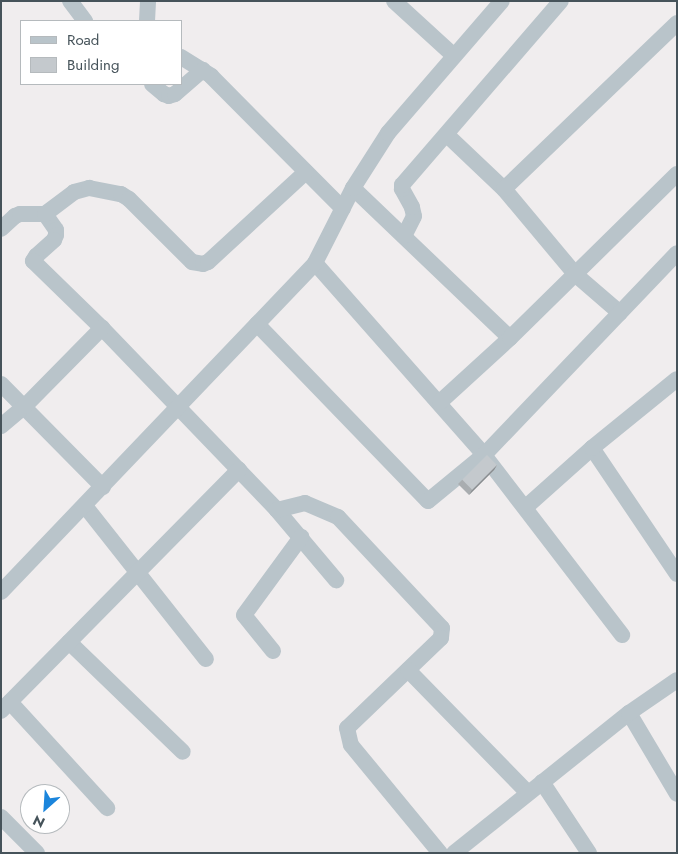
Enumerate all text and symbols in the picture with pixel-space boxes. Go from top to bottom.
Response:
legend [20,20,182,85]
text: Road [67,29,99,51]
text: Building [67,54,119,76]
north arrow [20,784,70,834]
text: N [29,810,48,833]

